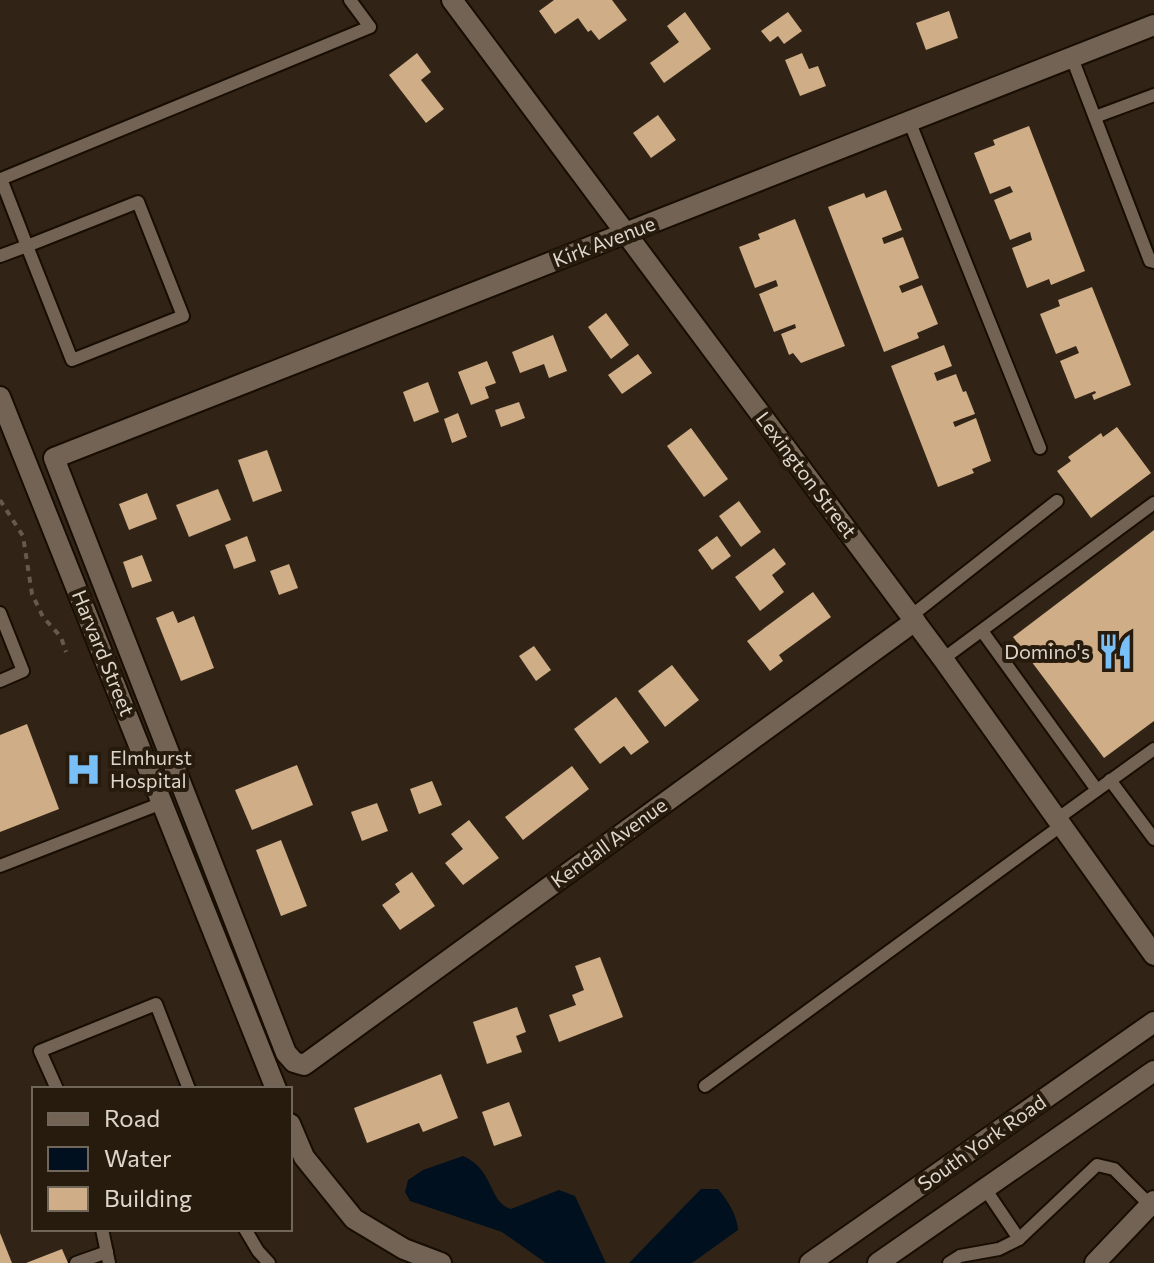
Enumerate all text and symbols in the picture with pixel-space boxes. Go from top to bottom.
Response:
street label: Kirk Avenue [549,211,658,272]
street label: Lexington Street [752,407,862,542]
street label: Harvard Street [68,586,140,719]
restaurant icon: Domino's [1097,633,1135,671]
place label: Domino's [1004,639,1090,663]
place label: Elmhurst Hospital [110,745,192,792]
hospital icon: Elmhurst Hospital [65,751,103,789]
street label: Kendall Avenue [546,792,671,892]
legend [32,1087,292,1231]
street label: South York Road [913,1089,1050,1195]
text: Road [104,1103,160,1132]
text: Water [104,1143,172,1172]
text: Building [104,1183,192,1212]

